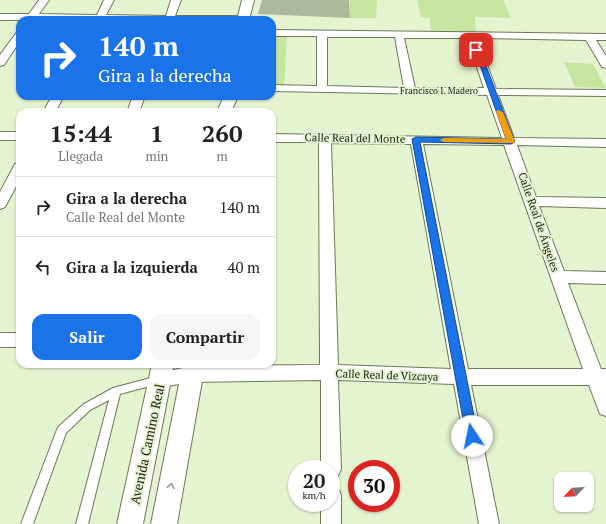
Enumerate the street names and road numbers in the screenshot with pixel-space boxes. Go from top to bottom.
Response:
street label: Francisco I. Madero [400,85,478,97]
street label: Calle Real del Monte [305,130,406,146]
street label: Calle Real de Ángeles [515,170,563,274]
street label: Calle Real de Vizcaya [335,366,439,384]
street label: Avenida Camino Real [125,382,169,506]

